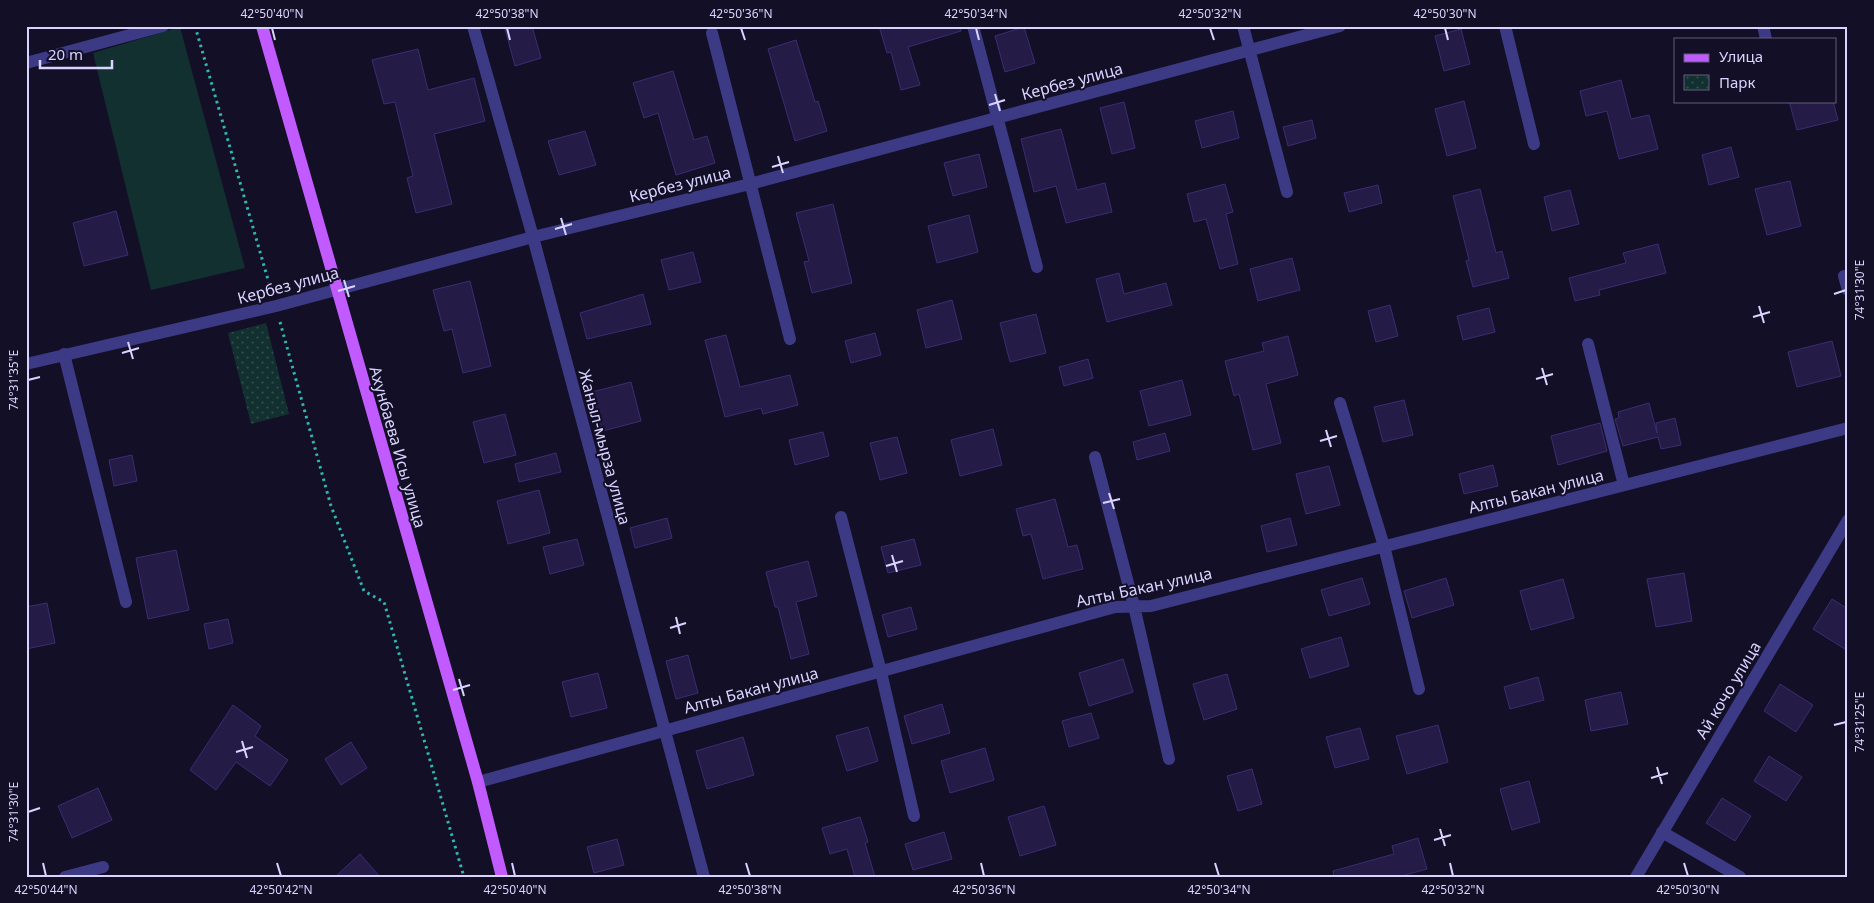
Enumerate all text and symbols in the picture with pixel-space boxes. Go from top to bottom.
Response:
text: 42°50'40"N [240,5,304,22]
text: 42°50'38"N [475,5,539,22]
text: 42°50'36"N [709,5,773,22]
text: 42°50'34"N [944,5,1008,22]
text: 42°50'32"N [1178,5,1242,22]
text: 42°50'30"N [1413,5,1477,22]
scale bar [40,38,112,70]
legend [1674,38,1836,102]
text: 20 m [48,44,83,64]
text: Улица [1719,46,1763,66]
street label: Кербез улица [1019,57,1125,105]
text: Парк [1719,72,1755,92]
street label: Кербез улица [627,161,733,207]
text: 74°31'30"E [1851,260,1868,320]
street label: Кербез улица [235,261,341,309]
text: 74°31'35"E [5,350,22,410]
street label: Ахунбаева Исы улица [364,364,432,530]
street label: Жаныл-мырза улица [574,367,636,527]
street label: Алты Бакан улица [1466,464,1606,518]
street label: Алты Бакан улица [1074,562,1214,612]
street label: Ай кочо улица [1690,637,1766,743]
street label: Алты Бакан улица [681,661,821,719]
text: 74°31'25"E [1851,692,1868,752]
text: 74°31'30"E [5,782,22,842]
text: 42°50'44"N [14,881,78,898]
text: 42°50'42"N [249,881,313,898]
text: 42°50'40"N [483,881,547,898]
text: 42°50'38"N [718,881,782,898]
text: 42°50'36"N [952,881,1016,898]
text: 42°50'34"N [1187,881,1251,898]
text: 42°50'32"N [1421,881,1485,898]
text: 42°50'30"N [1656,881,1720,898]

